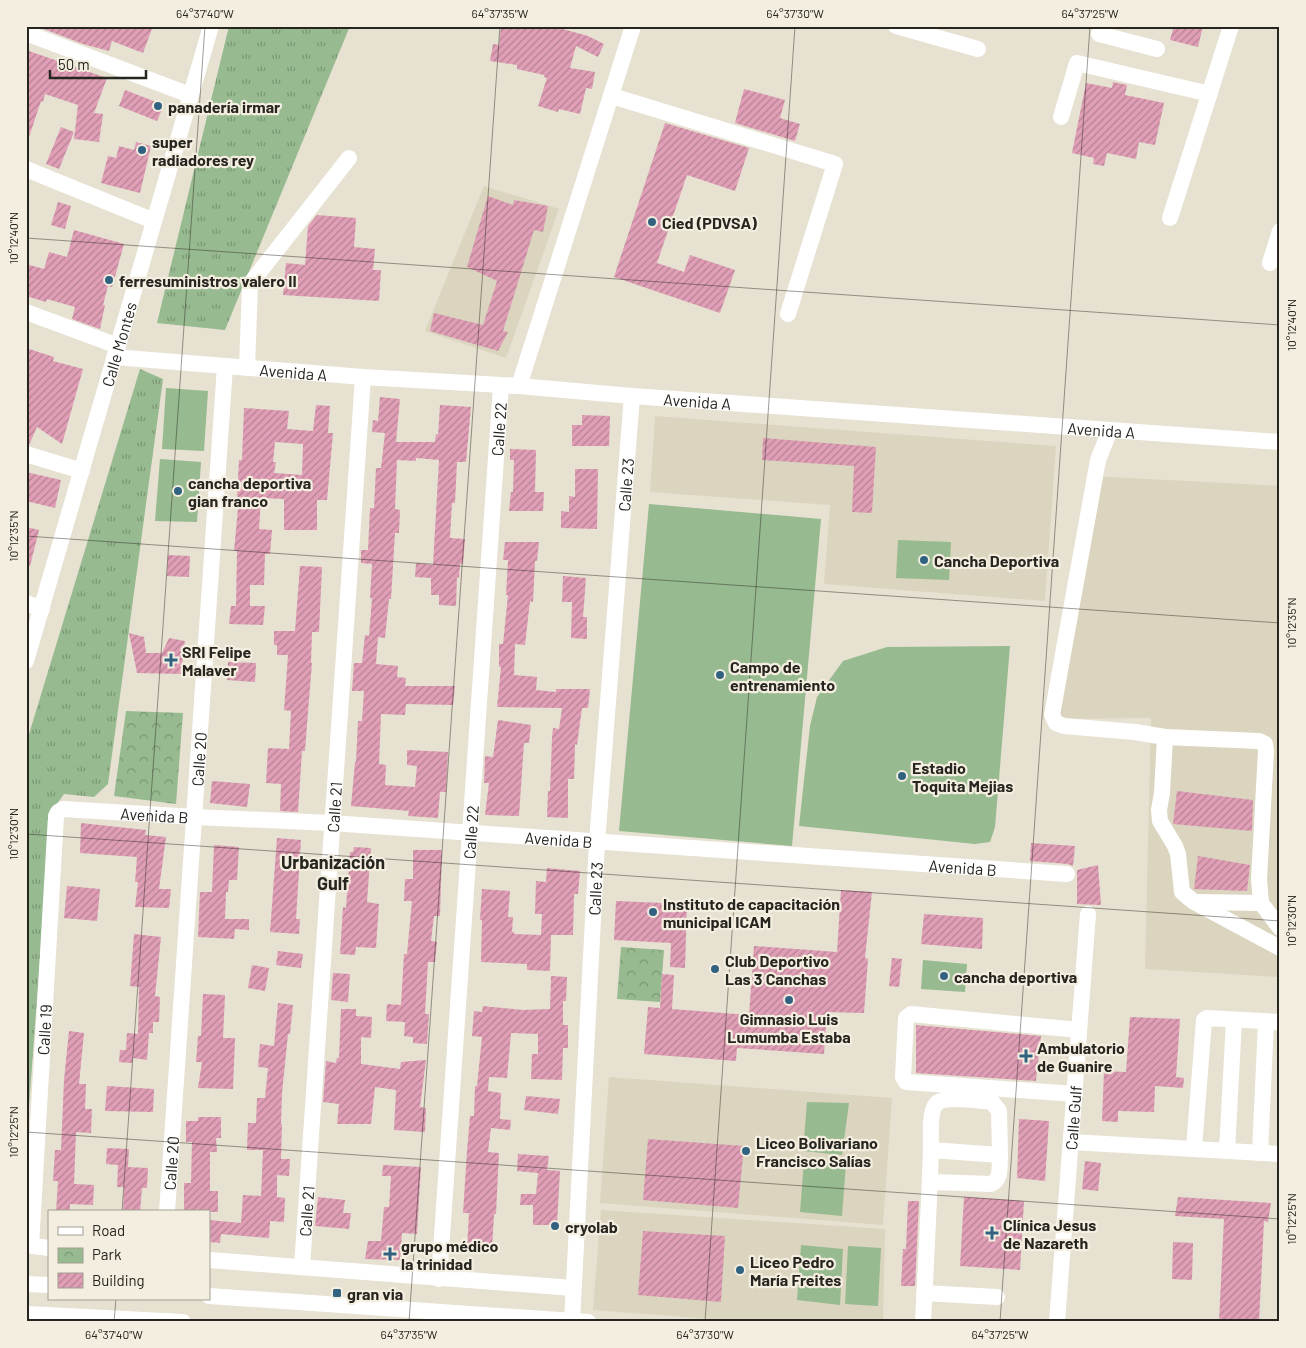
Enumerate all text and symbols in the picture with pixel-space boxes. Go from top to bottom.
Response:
text: 64°37'40"W [176,6,234,20]
text: 64°37'35"W [472,6,529,20]
text: 64°37'30"W [766,6,824,20]
text: 64°37'25"W [1061,6,1119,20]
scale bar [50,48,146,80]
text: 50 m [58,55,90,73]
place label: panadería irmar [168,97,280,116]
marker: panadería irmar [152,100,164,112]
place label: super radiadores rey [152,132,254,169]
marker: super radiadores rey [136,144,148,156]
text: 10°12'40"N [6,212,20,264]
place label: Cied (PDVSA) [662,213,757,232]
marker: Cied (PDVSA) [646,216,658,228]
place label: ferresuministros valero II [119,271,297,290]
marker: ferresuministros valero II [103,274,115,286]
text: 10°12'40"N [1284,299,1298,351]
street label: Calle Montes [97,300,140,389]
street label: Avenida A [259,359,328,384]
street label: Avenida A [663,389,732,413]
street label: Calle 22 [487,401,509,457]
street label: Avenida A [1067,417,1136,441]
street label: Calle 23 [613,457,637,512]
place label: cancha deportiva gian franco [188,473,311,510]
marker: cancha deportiva gian franco [172,485,184,497]
text: 10°12'35"N [6,510,20,562]
place label: Cancha Deportiva [934,551,1059,570]
marker: Cancha Deportiva [918,554,930,566]
text: 10°12'35"N [1284,597,1298,649]
place label: SRI Felipe Malaver [182,642,252,679]
marker: SRI Felipe Malaver [164,653,178,667]
place label: Campo de entrenamiento [730,657,835,694]
marker: Campo de entrenamiento [714,669,726,681]
street label: Calle 20 [187,731,209,787]
place label: Estadio Toquita Mejias [912,758,1013,795]
marker: Estadio Toquita Mejias [896,770,908,782]
street label: Calle 21 [322,781,345,833]
street label: Avenida B [120,803,189,826]
street label: Calle 22 [459,804,481,860]
text: 10°12'30"N [6,808,20,860]
street label: Avenida B [524,827,593,851]
district label: Urbanización Gulf [281,851,385,894]
street label: Avenida B [928,855,997,879]
street label: Calle 23 [584,861,605,916]
place label: Instituto de capacitación municipal ICAM [663,894,840,931]
text: 10°12'30"N [1284,895,1298,947]
marker: Instituto de capacitación municipal ICAM [647,906,659,918]
place label: Club Deportivo Las 3 Canchas [725,951,829,988]
marker: Club Deportivo Las 3 Canchas [709,963,721,975]
place label: cancha deportiva [954,967,1077,986]
marker: cancha deportiva [938,970,950,982]
marker: Gimnasio Luis Lumumba Estaba [783,994,795,1006]
street label: Calle 19 [33,1004,55,1056]
place label: Gimnasio Luis Lumumba Estaba [727,1009,851,1046]
place label: Ambulatorio de Guanire [1037,1038,1125,1075]
marker: Ambulatorio de Guanire [1019,1049,1033,1063]
street label: Calle Gulf [1061,1084,1084,1151]
text: 10°12'25"N [6,1106,20,1158]
place label: Liceo Bolivariano Francisco Salías [756,1133,878,1170]
street label: Calle 20 [159,1135,182,1191]
marker: Liceo Bolivariano Francisco Salías [740,1145,752,1157]
street label: Calle 21 [295,1185,317,1237]
text: 10°12'25"N [1284,1193,1298,1245]
legend [48,1210,210,1300]
place label: Clínica Jesus de Nazareth [1003,1215,1096,1252]
place label: cryolab [565,1217,618,1236]
marker: cryolab [549,1220,561,1232]
text: Road [92,1221,125,1239]
marker: Clínica Jesus de Nazareth [985,1226,999,1240]
place label: grupo médico la trinidad [401,1236,499,1273]
text: Park [92,1245,122,1263]
marker: grupo médico la trinidad [383,1247,397,1261]
place label: Liceo Pedro María Freites [750,1252,841,1289]
marker: Liceo Pedro María Freites [734,1264,746,1276]
text: Building [92,1271,145,1289]
place label: gran via [347,1284,403,1303]
marker: gran via [331,1287,343,1299]
text: 64°37'40"W [85,1327,143,1341]
text: 64°37'35"W [381,1327,438,1341]
text: 64°37'30"W [676,1327,734,1341]
text: 64°37'25"W [971,1327,1029,1341]

